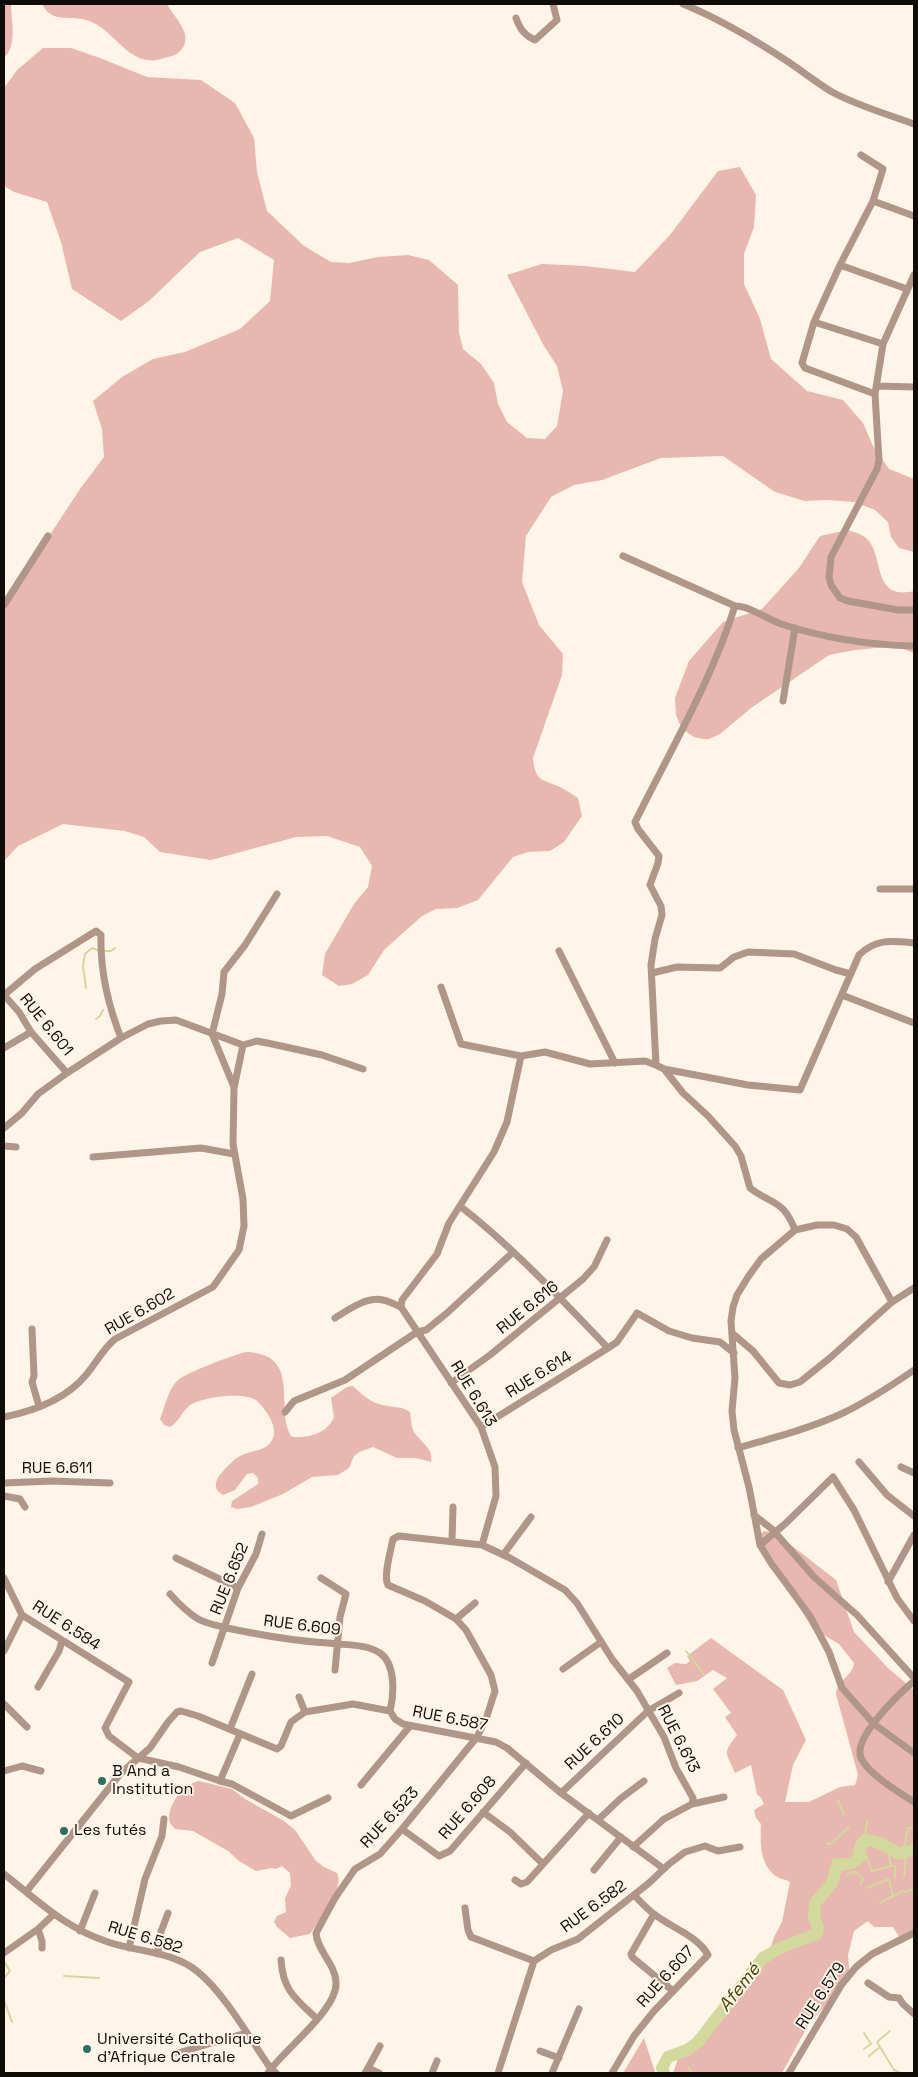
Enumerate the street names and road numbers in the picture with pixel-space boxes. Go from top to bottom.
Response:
street label: RUE 6.601 [15,990,77,1060]
street label: RUE 6.616 [493,1277,563,1339]
street label: RUE 6.602 [102,1284,178,1340]
street label: RUE 6.614 [503,1347,575,1403]
street label: RUE 6.613 [446,1357,500,1431]
street label: RUE 6.611 [22,1459,92,1479]
street label: RUE 6.652 [207,1540,253,1618]
street label: RUE 6.584 [28,1597,104,1655]
street label: RUE 6.609 [262,1612,342,1640]
street label: RUE 6.587 [411,1702,489,1736]
street label: RUE 6.613 [653,1702,703,1776]
street label: RUE 6.610 [561,1710,629,1774]
street label: RUE 6.608 [435,1772,501,1844]
street label: RUE 6.523 [357,1784,423,1852]
street label: RUE 6.582 [557,1877,631,1937]
street label: RUE 6.582 [105,1918,185,1958]
street label: RUE 6.607 [633,1942,699,2012]
street label: RUE 6.579 [792,1959,850,2033]

